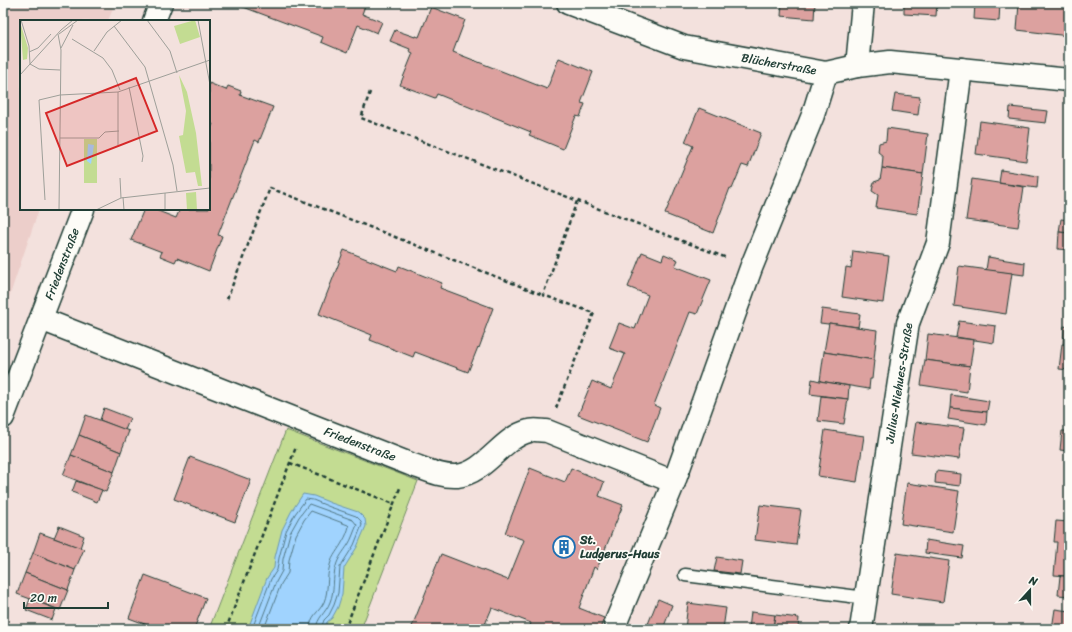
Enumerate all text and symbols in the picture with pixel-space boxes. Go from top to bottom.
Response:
inset map [20,20,210,210]
street label: Blücherstraße [740,47,819,81]
street label: Friedenstraße [38,225,86,303]
street label: Julius-Niehues-Straße [878,321,919,446]
street label: Friedenstraße [321,420,399,468]
place label: St. Ludgerus-Haus [579,529,660,565]
building icon: St. Ludgerus-Haus [551,534,577,560]
north arrow [1010,570,1050,610]
text: N [1026,571,1041,592]
scale bar [24,584,108,610]
text: 20 m [30,587,57,609]

